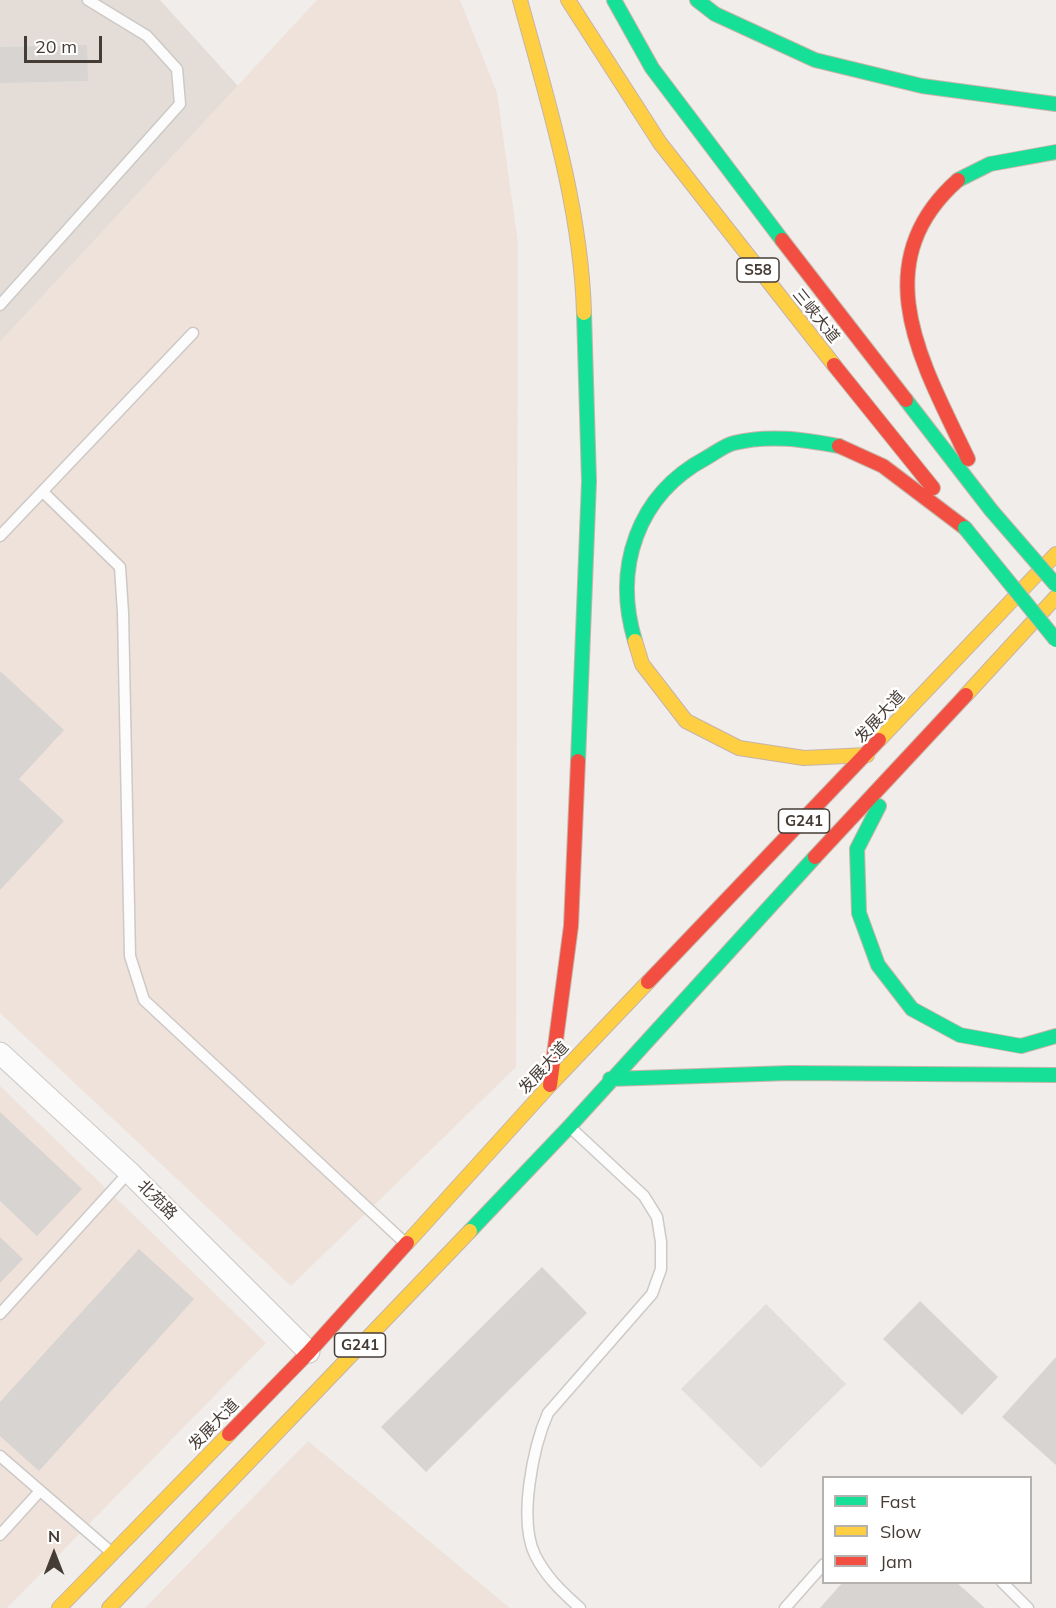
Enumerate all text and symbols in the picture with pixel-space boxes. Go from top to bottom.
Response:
scale bar [27,24,105,62]
text: 20 m [35,35,77,58]
road number: S58 [737,258,779,282]
street label: 三峡大道 [788,285,844,347]
street label: 发展大道 [851,687,909,747]
road number: G241 [778,809,830,833]
street label: 发展大道 [515,1038,573,1098]
street label: 北苑路 [133,1176,181,1224]
road number: G241 [334,1333,386,1357]
street label: 发展大道 [185,1395,243,1455]
legend [822,1476,1032,1584]
text: Fast [880,1490,916,1513]
text: Slow [880,1520,921,1543]
north arrow [24,1524,84,1584]
text: N [48,1526,60,1546]
text: Jam [880,1550,913,1573]

